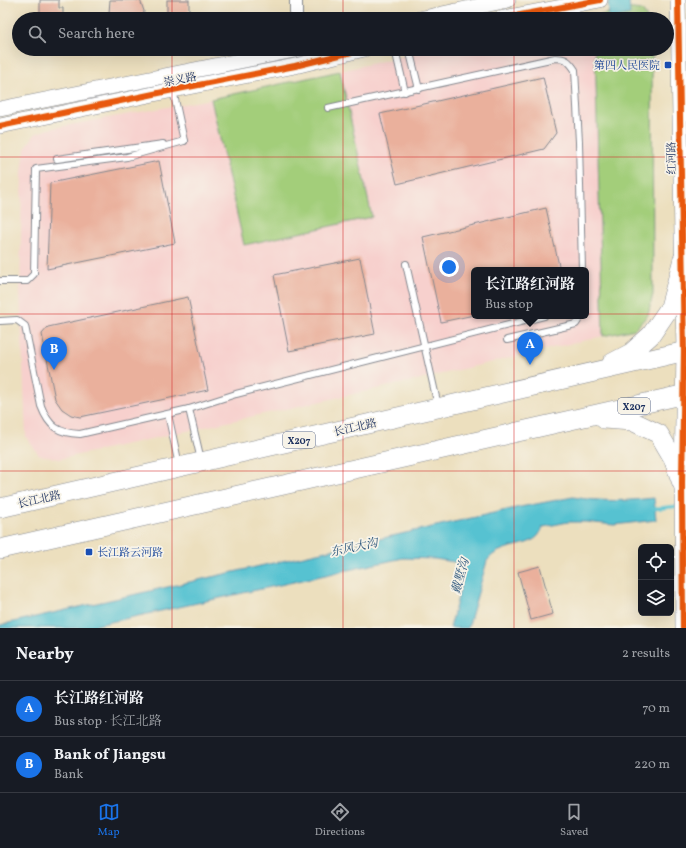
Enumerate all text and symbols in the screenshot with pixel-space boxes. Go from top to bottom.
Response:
search box [12,12,674,56]
icon: search [26,23,48,45]
text: Search here [58,24,135,45]
place label: 第四人民医院 [594,59,660,74]
marker: 第四人民医院 [663,60,673,70]
street label: 崇义路 [163,70,198,91]
street label: 红河路 [665,141,680,175]
your location [439,257,459,277]
popup [471,267,589,319]
text: 长江路红河路 [485,275,575,296]
text: Bus stop [485,296,533,314]
pin: A [517,332,543,365]
pin: B [41,337,67,370]
road number: X207 [618,398,650,414]
street label: 长江北路 [332,416,378,441]
road number: X207 [283,432,315,448]
street label: 长江北路 [16,488,62,513]
water label: 东风大沟 [329,535,381,561]
map controls [638,544,674,616]
button: locate [638,544,674,580]
place label: 长江路云河路 [97,546,163,561]
marker: 长江路云河路 [84,547,94,557]
water label: 戴墅沟 [449,555,474,596]
button: layers [638,580,674,616]
text: Nearby [16,643,74,666]
text: 2 results [622,645,670,663]
text: 长江路红河路 [54,689,144,710]
text: A [24,700,34,718]
text: 70 m [642,700,670,718]
text: Bus stop · 长江北路 [54,713,162,731]
text: Bank of Jiangsu [54,745,166,766]
text: B [25,756,33,774]
text: 220 m [634,756,670,774]
text: Bank [54,766,83,784]
tab: Map [98,801,120,840]
tab: Directions [315,801,365,840]
tab: Saved [560,801,588,840]

